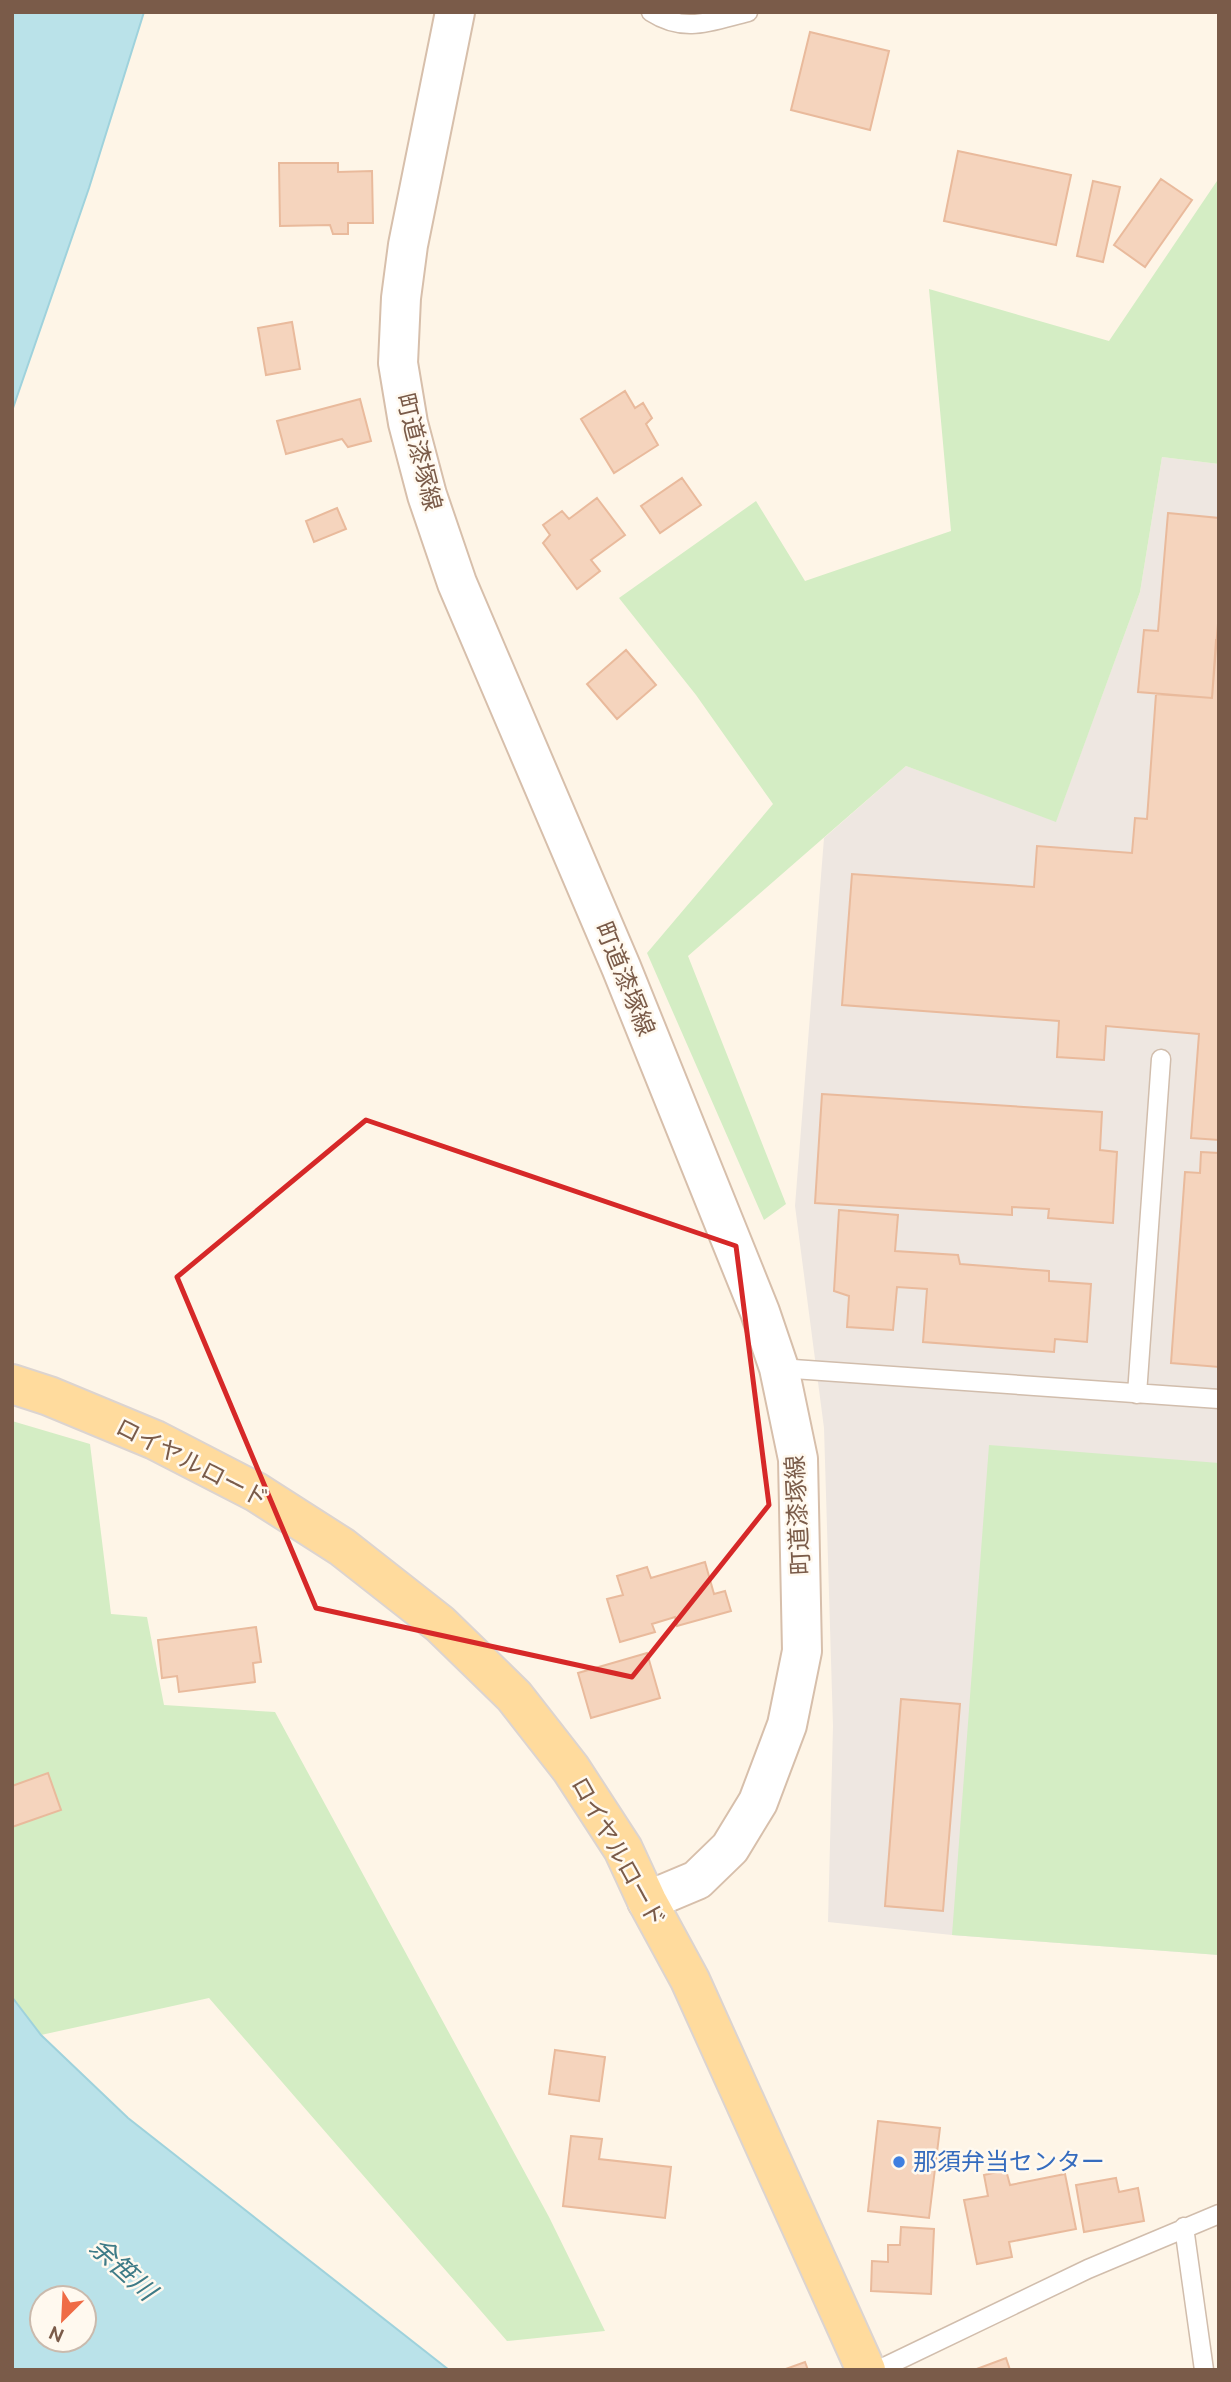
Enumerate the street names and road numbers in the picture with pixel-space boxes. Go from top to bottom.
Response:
street label: 町道漆塚線 [392,390,447,513]
street label: 町道漆塚線 [590,918,660,1040]
street label: ロイヤルロード [112,1413,273,1513]
street label: 町道漆塚線 [781,1454,814,1576]
street label: ロイヤルロード [566,1772,671,1931]

